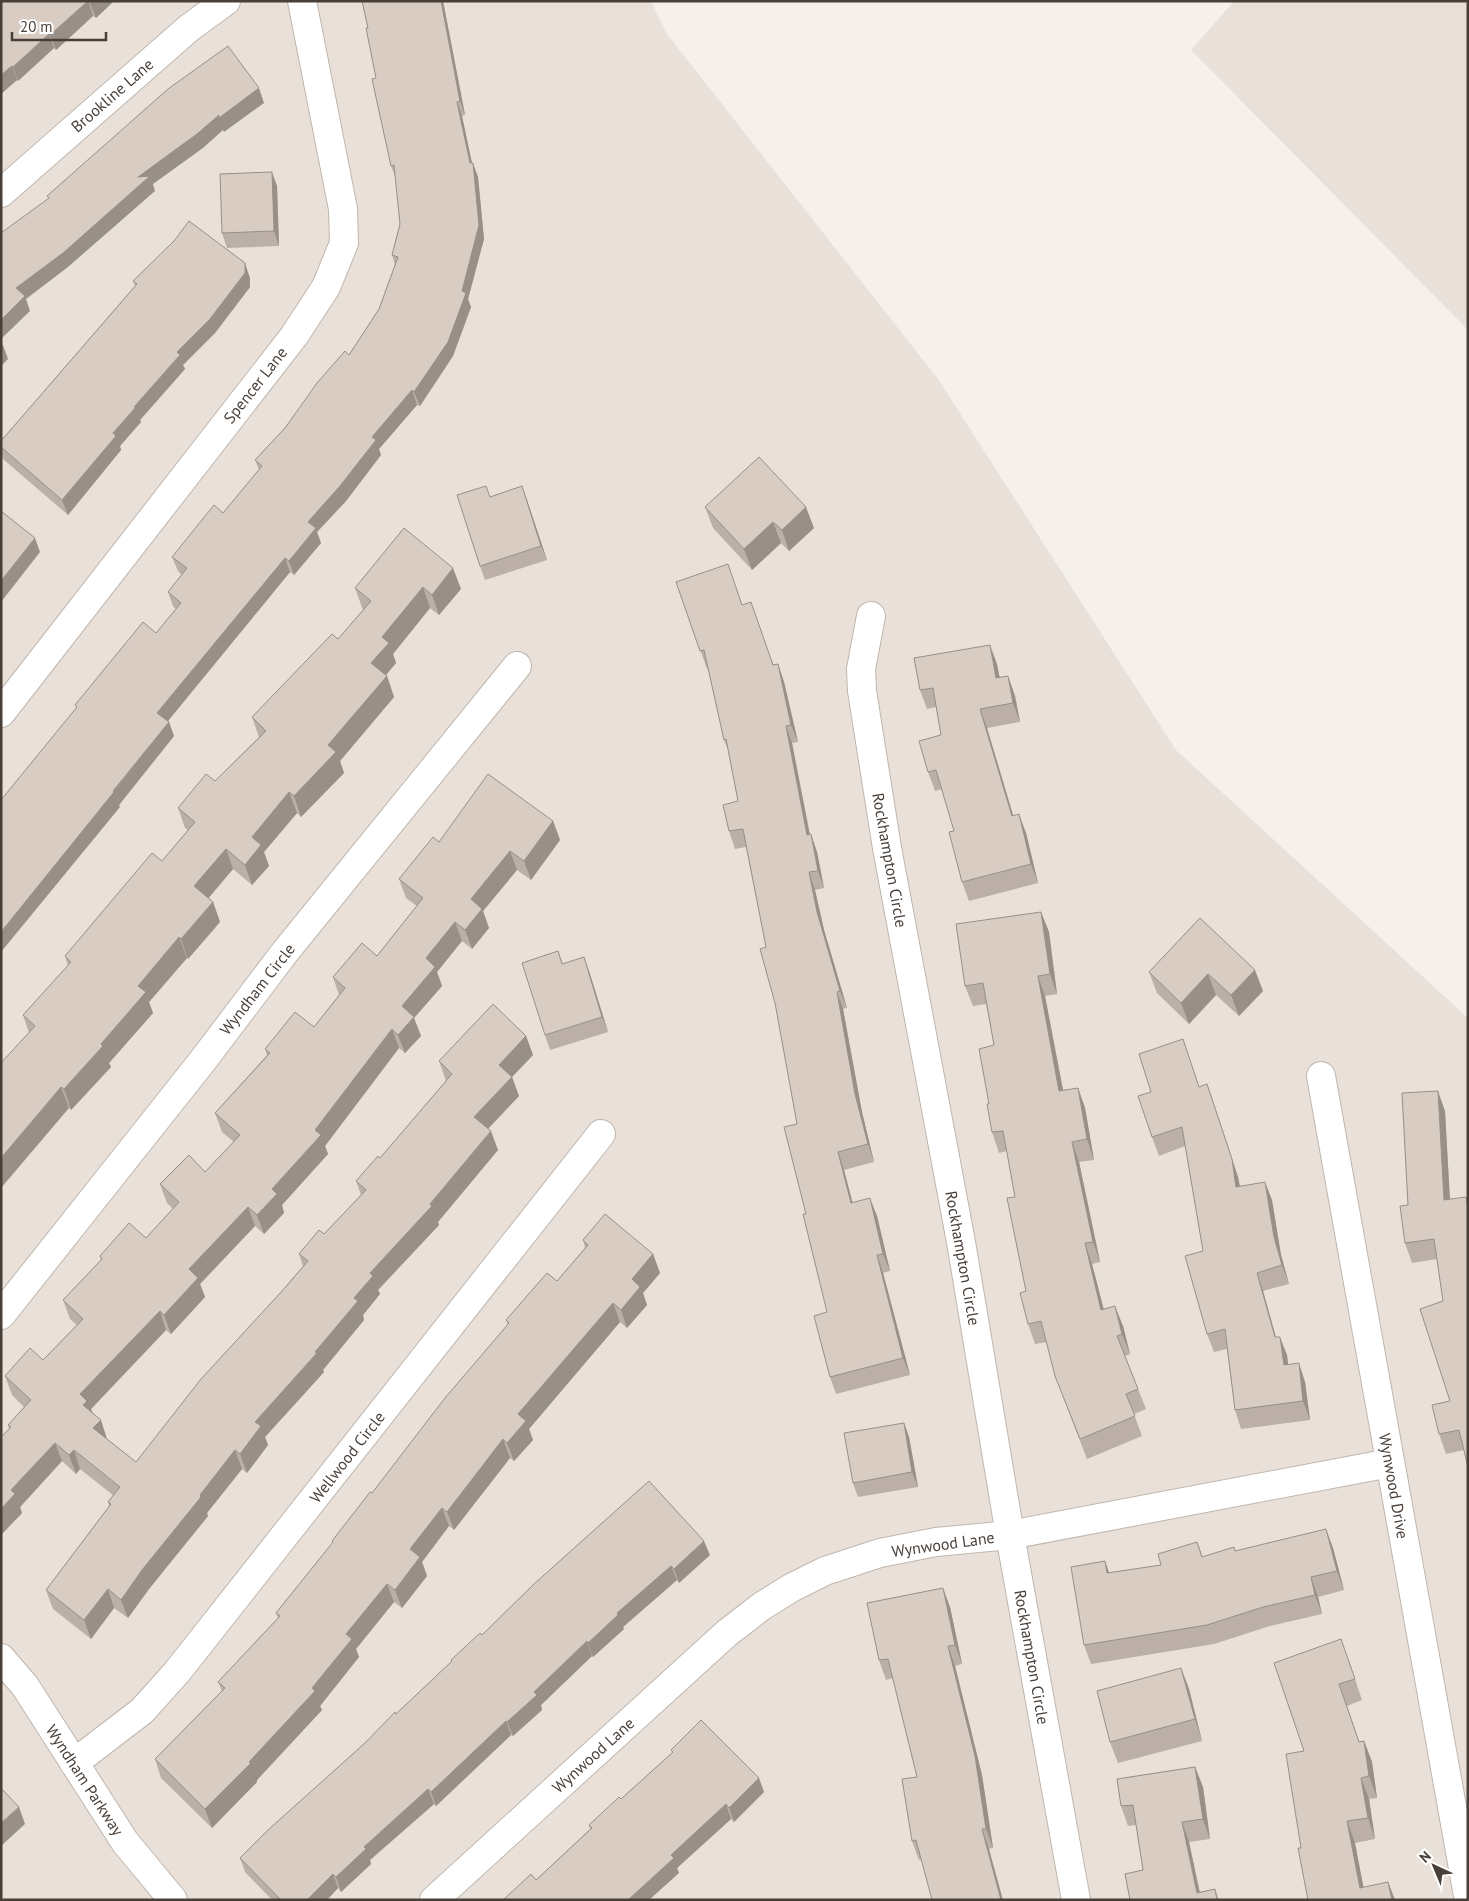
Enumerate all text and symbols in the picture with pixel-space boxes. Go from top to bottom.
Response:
scale bar [12,10,106,42]
text: 20 m [20,17,53,36]
street label: Brookline Lane [67,54,157,136]
street label: Spencer Lane [219,343,291,427]
street label: Rockhampton Circle [868,791,912,929]
street label: Wyndham Circle [215,939,299,1039]
street label: Rockhampton Circle [941,1189,985,1327]
street label: Wellwood Circle [305,1407,389,1507]
street label: Wynwood Drive [1375,1432,1413,1540]
street label: Wynwood Lane [890,1527,996,1561]
street label: Rockhampton Circle [1010,1588,1054,1726]
street label: Wynwood Lane [548,1713,638,1797]
street label: Wyndham Parkway [42,1721,129,1840]
north arrow [1409,1841,1459,1891]
text: N [1415,1847,1435,1866]

